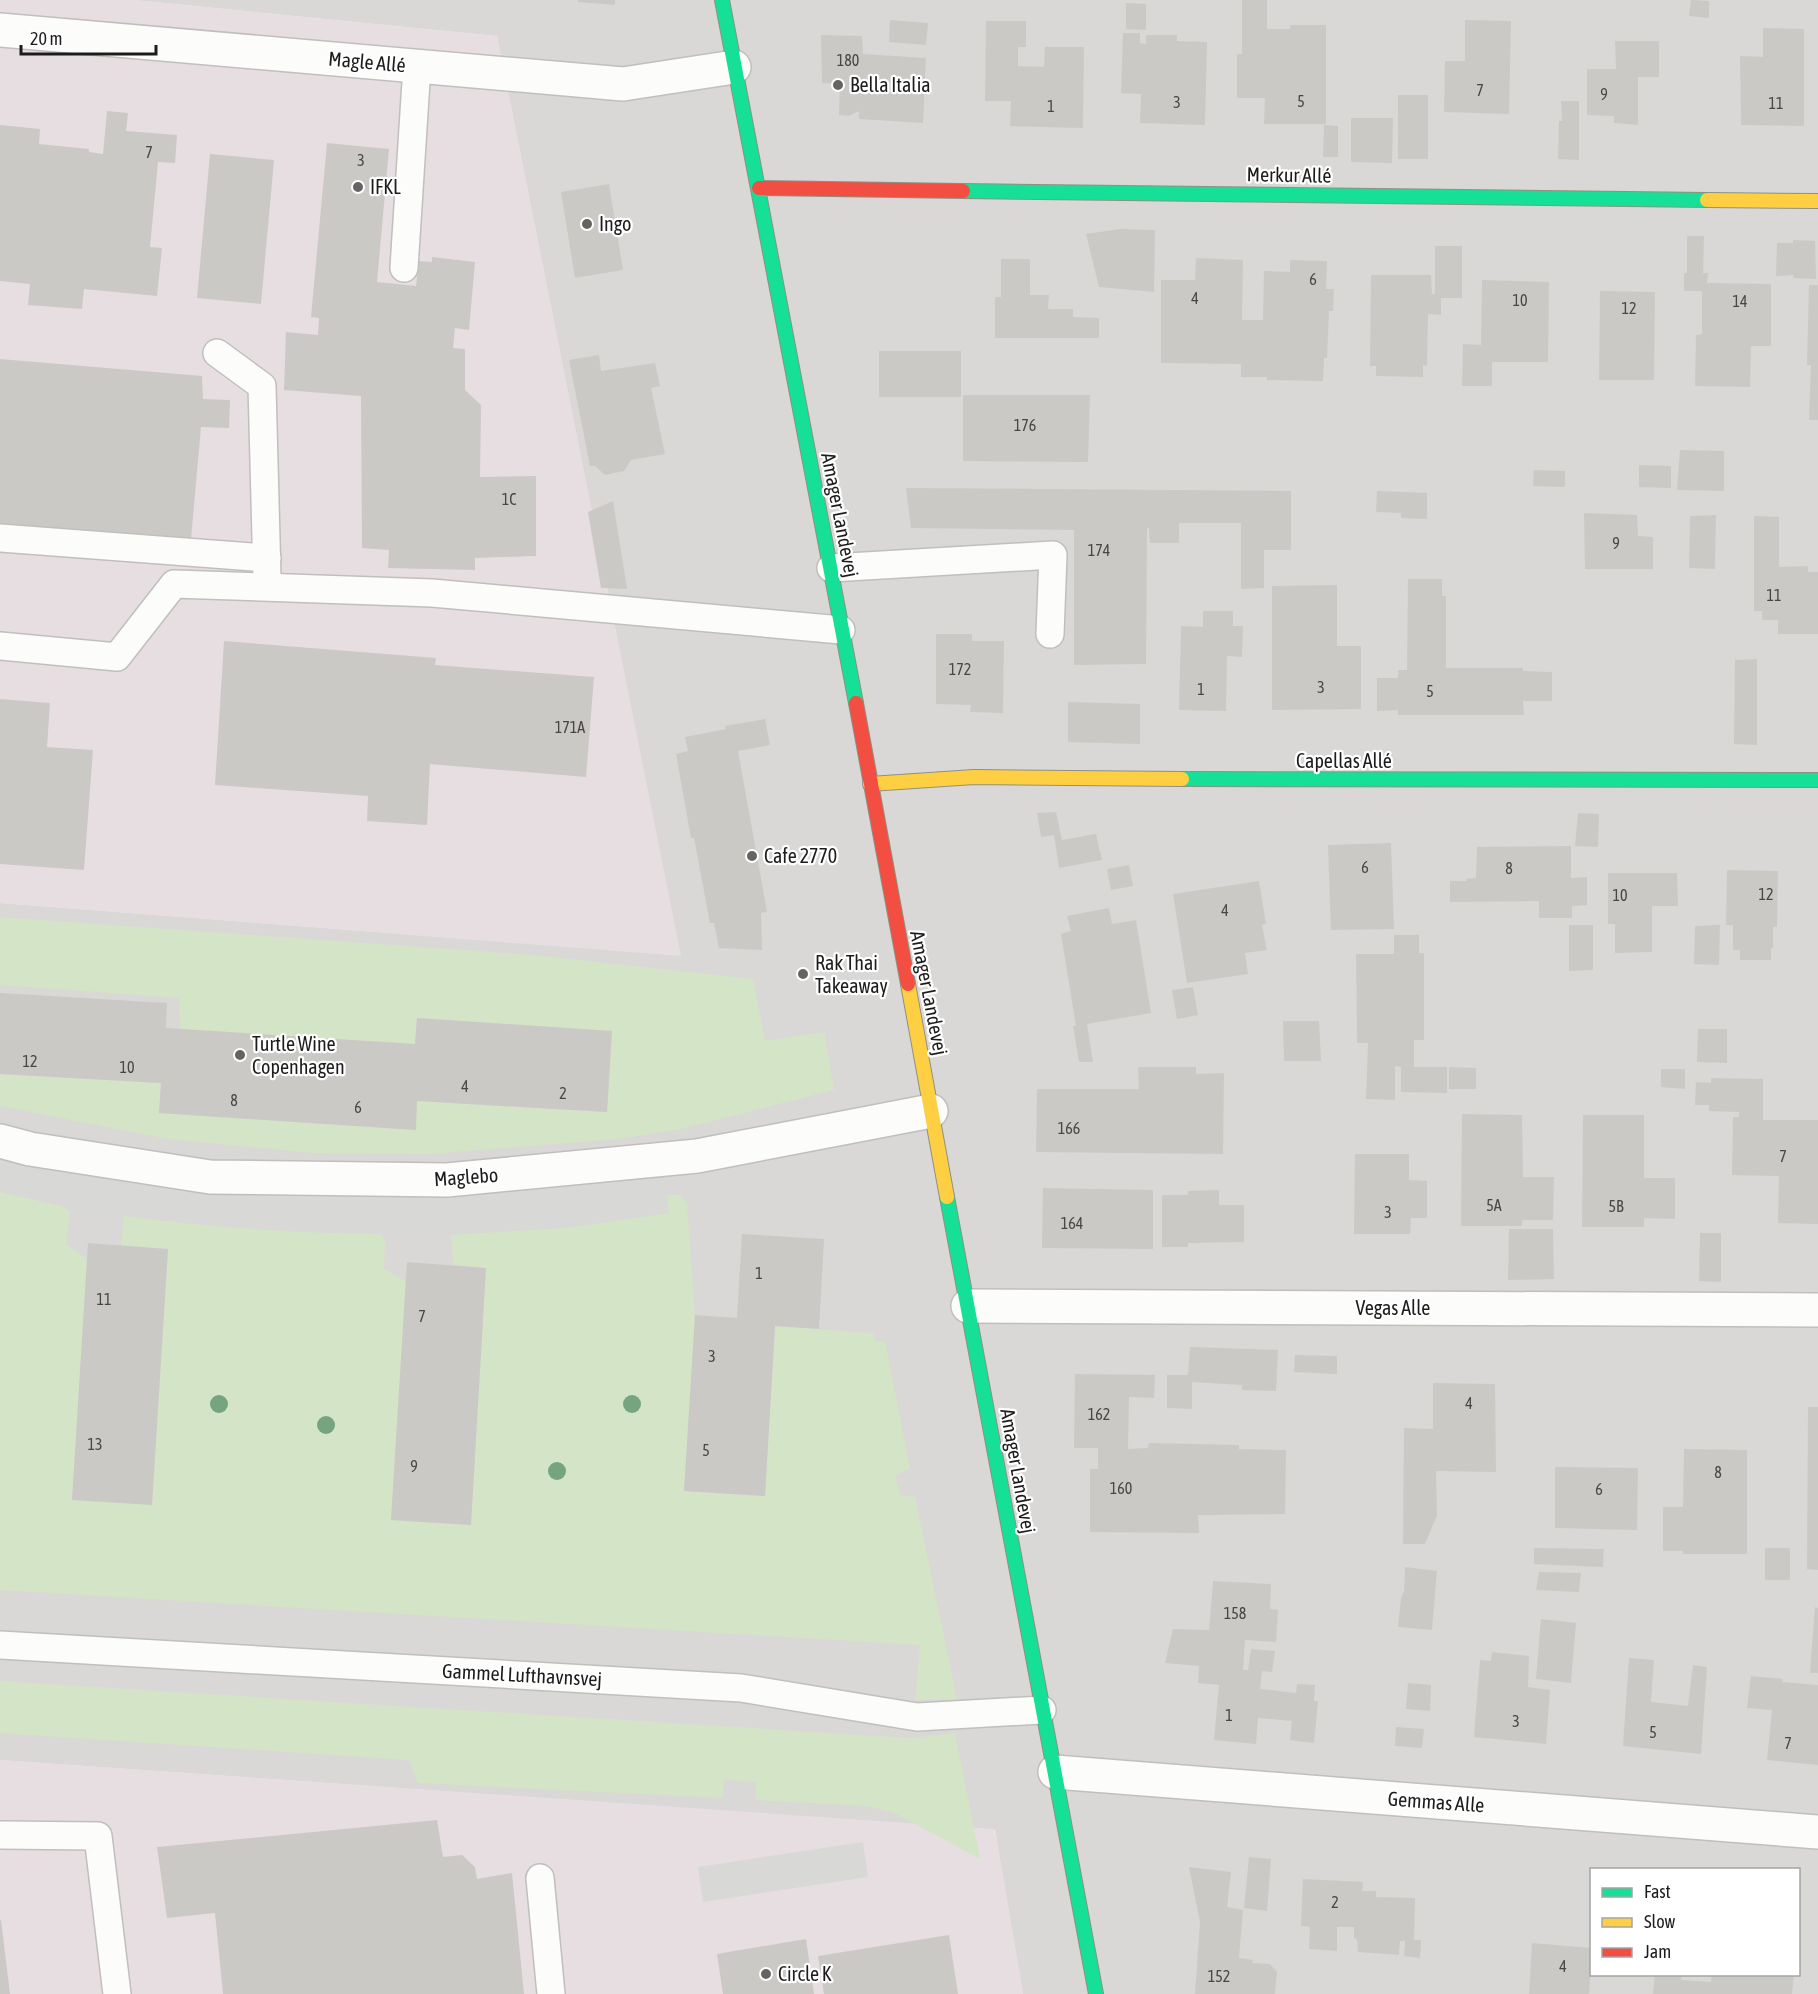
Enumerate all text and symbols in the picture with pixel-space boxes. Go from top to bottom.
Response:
scale bar [21,18,156,56]
text: 20 m [30,28,62,49]
street label: Magle Allé [327,47,407,76]
house number: 180 [837,51,859,69]
place label: Bella Italia [850,73,931,96]
marker: Bella Italia [831,78,845,92]
house number: 7 [1476,81,1484,99]
house number: 9 [1600,85,1608,103]
house number: 5 [1297,92,1305,110]
house number: 3 [1173,93,1181,111]
house number: 11 [1768,94,1784,112]
house number: 1 [1047,97,1055,115]
house number: 7 [145,143,153,161]
house number: 3 [357,151,365,169]
street label: Merkur Allé [1246,162,1332,187]
place label: IFKL [370,175,401,198]
marker: IFKL [351,180,365,194]
place label: Ingo [599,212,631,235]
marker: Ingo [580,217,594,231]
house number: 6 [1309,270,1317,288]
house number: 4 [1191,289,1199,307]
house number: 10 [1512,291,1528,309]
house number: 14 [1732,292,1748,310]
house number: 12 [1621,299,1637,317]
house number: 176 [1014,416,1036,434]
street label: Amager Landevej [817,451,864,579]
house number: 1C [502,490,516,508]
house number: 9 [1612,534,1620,552]
house number: 174 [1088,541,1110,559]
house number: 11 [1766,586,1782,604]
house number: 172 [949,660,971,678]
house number: 3 [1317,678,1325,696]
house number: 1 [1197,680,1205,698]
house number: 5 [1426,682,1434,700]
house number: 171A [555,718,585,736]
street label: Capellas Allé [1296,749,1392,772]
place label: Cafe 2770 [764,844,837,867]
marker: Cafe 2770 [745,849,759,863]
house number: 6 [1361,858,1369,876]
house number: 8 [1505,859,1513,877]
house number: 12 [1758,885,1774,903]
house number: 10 [1612,886,1628,904]
house number: 4 [1221,901,1229,919]
street label: Amager Landevej [906,929,953,1057]
place label: Rak Thai Takeaway [815,951,888,997]
marker: Rak Thai Takeaway [796,967,810,981]
place label: Turtle Wine Copenhagen [252,1032,345,1078]
marker: Turtle Wine Copenhagen [233,1048,247,1062]
house number: 12 [22,1052,38,1070]
house number: 10 [119,1058,135,1076]
house number: 4 [461,1077,469,1095]
house number: 2 [559,1084,567,1102]
house number: 8 [230,1091,238,1109]
house number: 6 [354,1098,362,1116]
house number: 166 [1058,1119,1080,1137]
house number: 7 [1779,1147,1787,1165]
street label: Maglebo [433,1163,499,1190]
house number: 5A [1486,1196,1502,1214]
house number: 5B [1608,1197,1624,1215]
house number: 3 [1384,1203,1392,1221]
house number: 164 [1061,1214,1083,1232]
house number: 1 [755,1264,763,1282]
house number: 11 [96,1290,112,1308]
street label: Vegas Alle [1356,1296,1430,1319]
house number: 7 [418,1307,426,1325]
house number: 3 [708,1347,716,1365]
house number: 4 [1465,1394,1473,1412]
house number: 162 [1088,1405,1110,1423]
street label: Amager Landevej [996,1407,1041,1535]
house number: 13 [87,1435,103,1453]
house number: 5 [702,1441,710,1459]
house number: 9 [410,1457,418,1475]
house number: 8 [1714,1463,1722,1481]
house number: 160 [1110,1479,1132,1497]
house number: 6 [1595,1480,1603,1498]
house number: 158 [1224,1604,1246,1622]
street label: Gammel Lufthavnsvej [441,1659,603,1690]
house number: 1 [1225,1706,1233,1724]
house number: 3 [1512,1712,1520,1730]
house number: 5 [1649,1723,1657,1741]
house number: 7 [1784,1734,1792,1752]
street label: Gemmas Alle [1387,1787,1485,1816]
legend [1590,1868,1800,1976]
text: Fast [1644,1881,1671,1902]
house number: 2 [1331,1893,1339,1911]
text: Slow [1644,1911,1675,1932]
text: Jam [1644,1941,1671,1962]
house number: 4 [1559,1957,1567,1975]
place label: Circle K [778,1962,832,1985]
marker: Circle K [759,1967,773,1981]
house number: 152 [1208,1967,1230,1985]

